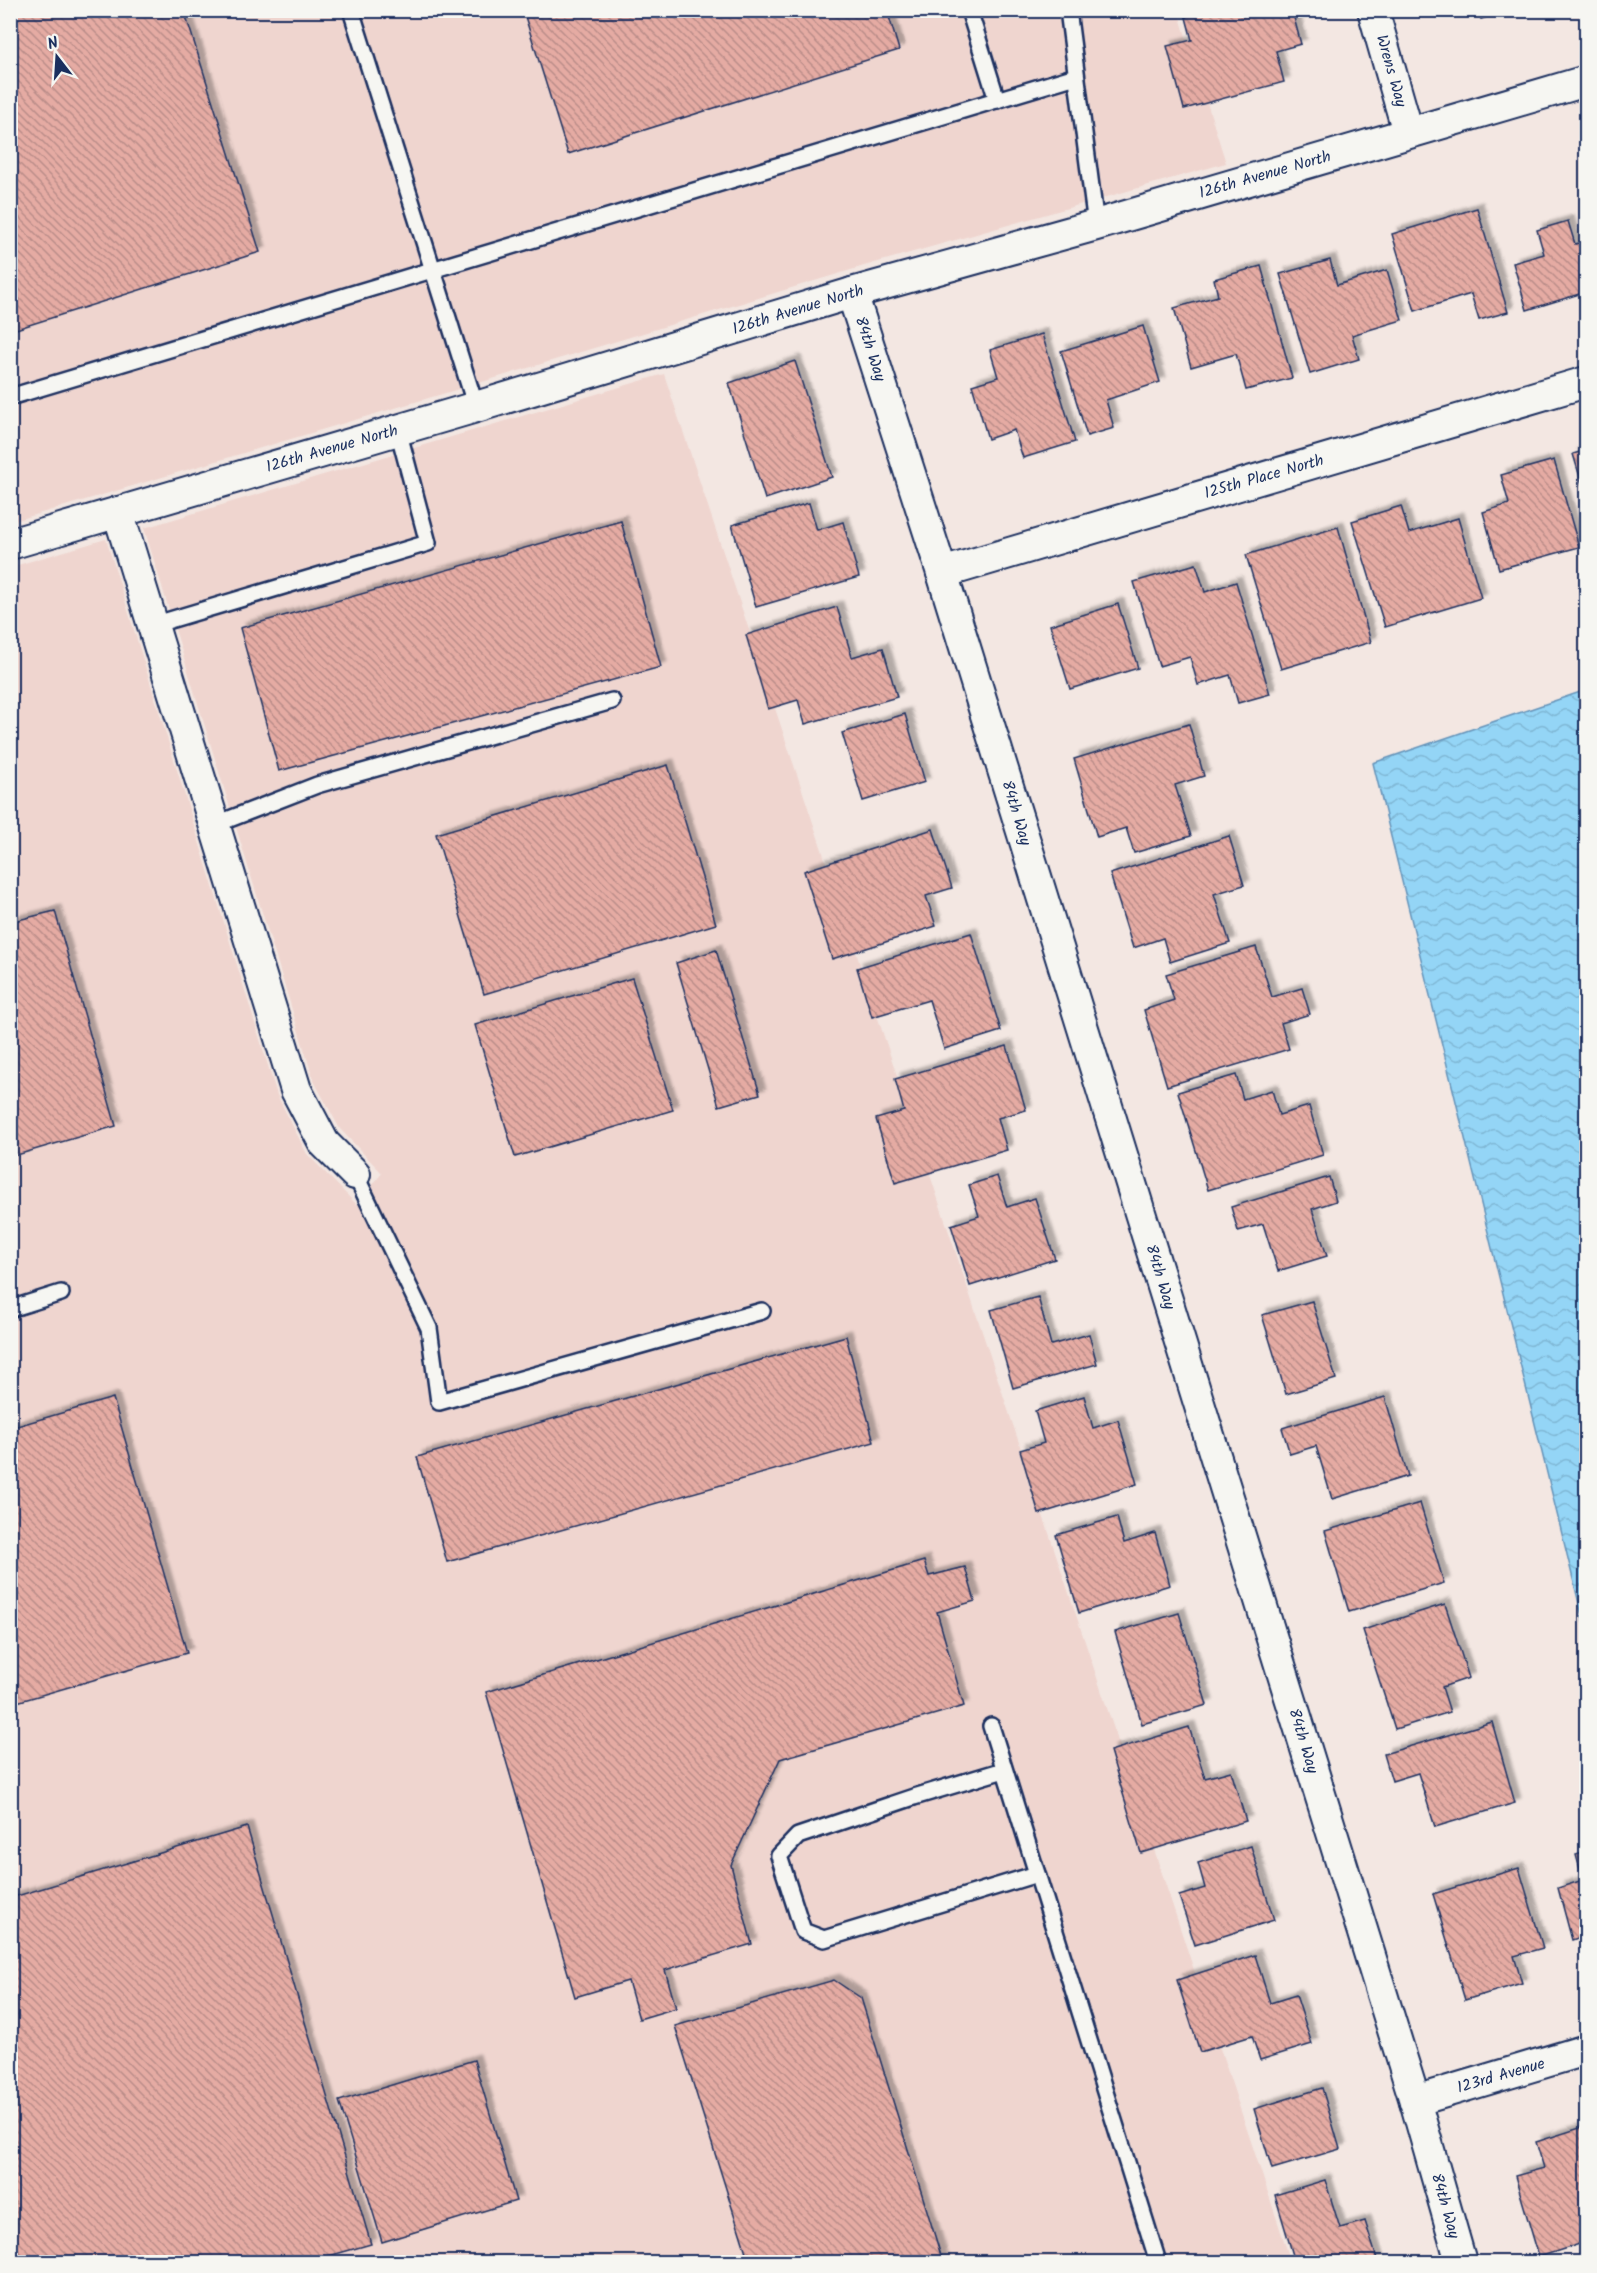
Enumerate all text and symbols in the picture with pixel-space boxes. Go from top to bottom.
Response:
north arrow [27,27,87,87]
text: N [45,31,62,58]
street label: Wrens Way [1369,32,1413,111]
street label: 126th Avenue North [1196,144,1334,206]
street label: 126th Avenue North [729,278,867,342]
street label: 84th Way [848,313,892,385]
street label: 126th Avenue North [263,418,401,480]
street label: 125th Place North [1201,448,1327,506]
street label: 84th Way [994,777,1038,849]
street label: 84th Way [1138,1241,1182,1313]
street label: 84th Way [1281,1705,1325,1777]
street label: 123rd Avenue [1454,2052,1548,2100]
street label: 84th Way [1424,2170,1466,2242]

